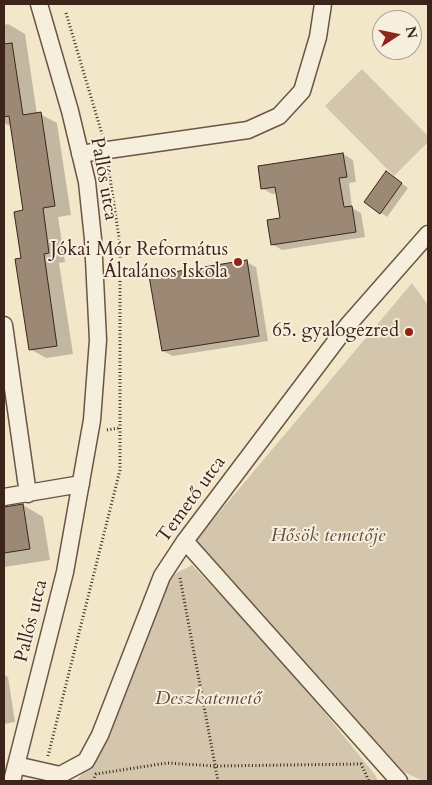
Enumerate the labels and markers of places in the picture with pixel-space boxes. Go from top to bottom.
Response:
place label: Jókai Mór Református Általános Iskola [50,240,228,284]
marker: Jókai Mór Református Általános Iskola [232,256,244,268]
place label: 65. gyalogezred [272,321,399,343]
marker: 65. gyalogezred [403,326,415,338]

